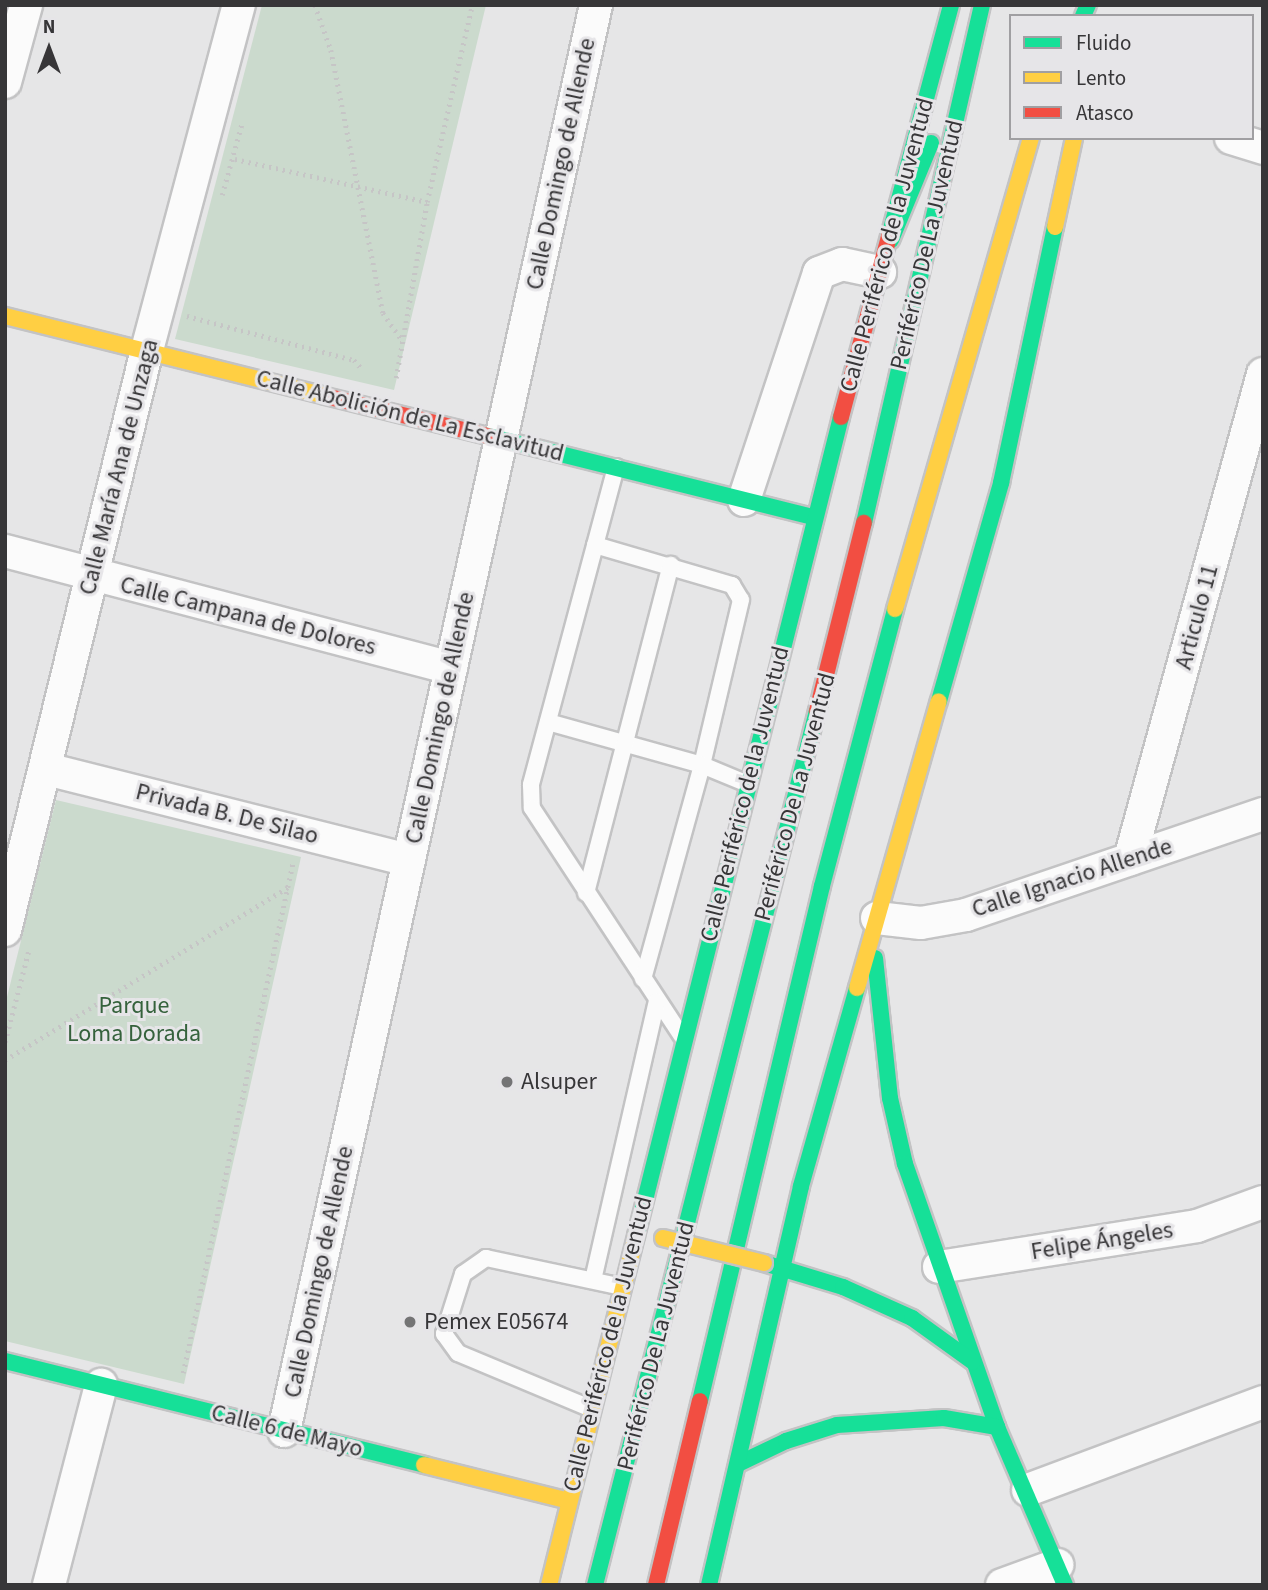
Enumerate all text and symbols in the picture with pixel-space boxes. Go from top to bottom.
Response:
north arrow [14,14,84,84]
text: N [43,14,55,41]
legend [1009,14,1254,140]
text: Fluido [1076,28,1131,58]
street label: Calle Domingo de Allende [520,36,602,292]
text: Lento [1076,63,1126,93]
street label: Calle Periférico de la Juventud [834,95,940,395]
text: Atasco [1076,98,1134,128]
street label: Periférico De La Juventud [884,117,970,373]
street label: Calle María Ana de Unzaga [73,336,165,598]
street label: Calle Abolición de La Esclavitud [253,364,567,468]
street label: Articulo 11 [1169,562,1225,672]
street label: Calle Campana de Dolores [117,570,379,662]
street label: Calle Domingo de Allende [399,590,481,846]
street label: Calle Periférico de la Juventud [694,643,796,945]
street label: Periférico De La Juventud [748,670,842,924]
street label: Privada B. De Silao [133,777,321,851]
street label: Calle Ignacio Allende [968,832,1176,924]
park label: Parque Loma Dorada [67,992,201,1048]
place label: Alsuper [521,1068,597,1096]
marker: Alsuper [499,1074,515,1090]
street label: Calle Domingo de Allende [278,1144,360,1400]
street label: Calle Periférico de la Juventud [557,1193,659,1495]
street label: Felipe Ángeles [1029,1216,1175,1266]
street label: Periférico De La Juventud [611,1219,701,1473]
place label: Pemex E05674 [424,1308,568,1336]
marker: Pemex E05674 [402,1314,418,1330]
street label: Calle 6 de Mayo [208,1398,366,1464]

